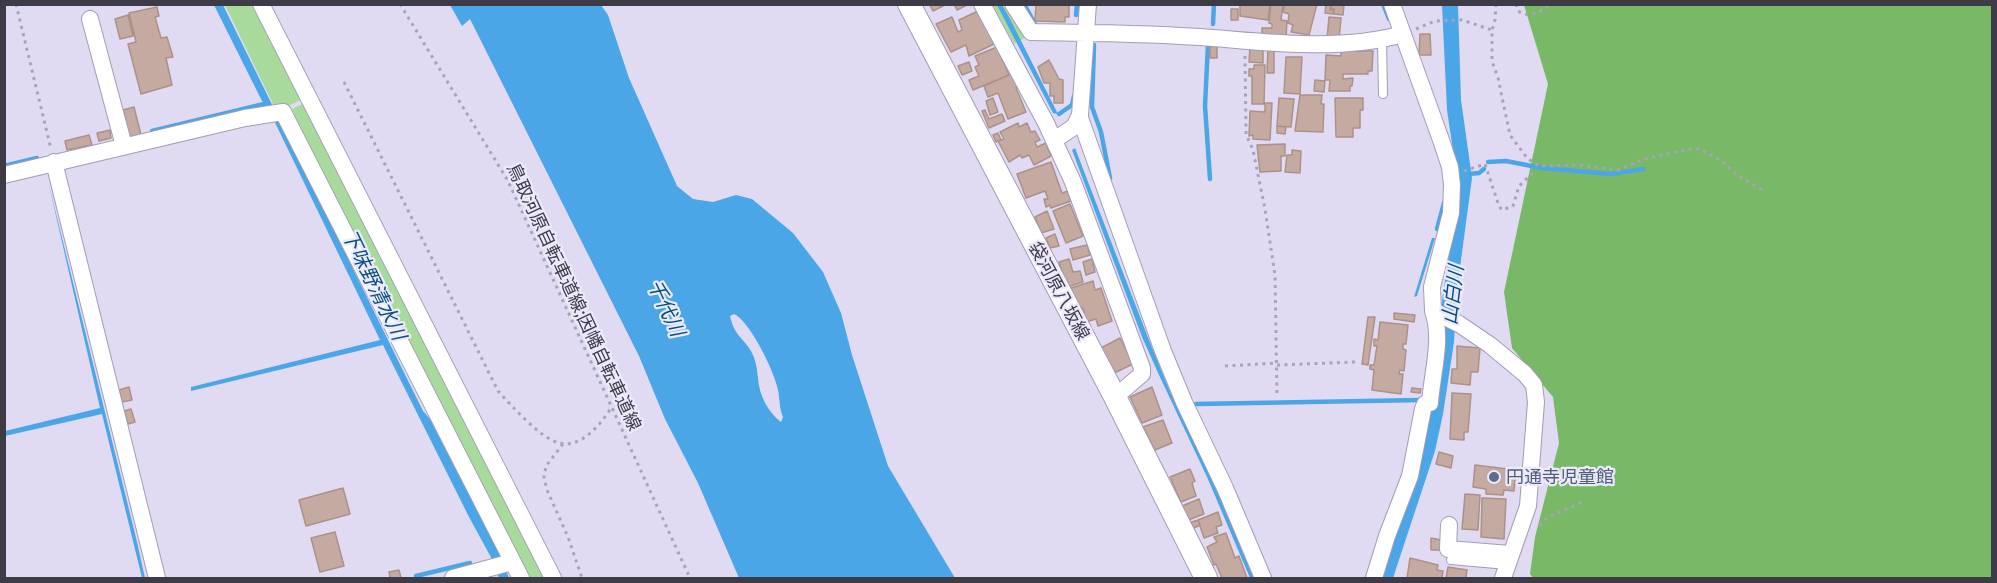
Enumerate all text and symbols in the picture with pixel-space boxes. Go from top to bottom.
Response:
street label: 鳥取河原自転車道線;因幡自転車道線 [502,160,646,434]
water label: 下味野清水川 [337,226,411,344]
street label: 袋河原八坂線 [1024,238,1094,344]
water label: 山白川 [1437,264,1469,326]
water label: 千代川 [642,276,690,340]
place label: 円通寺児童館 [1506,466,1614,488]
marker: 円通寺児童館 [1487,470,1501,484]

